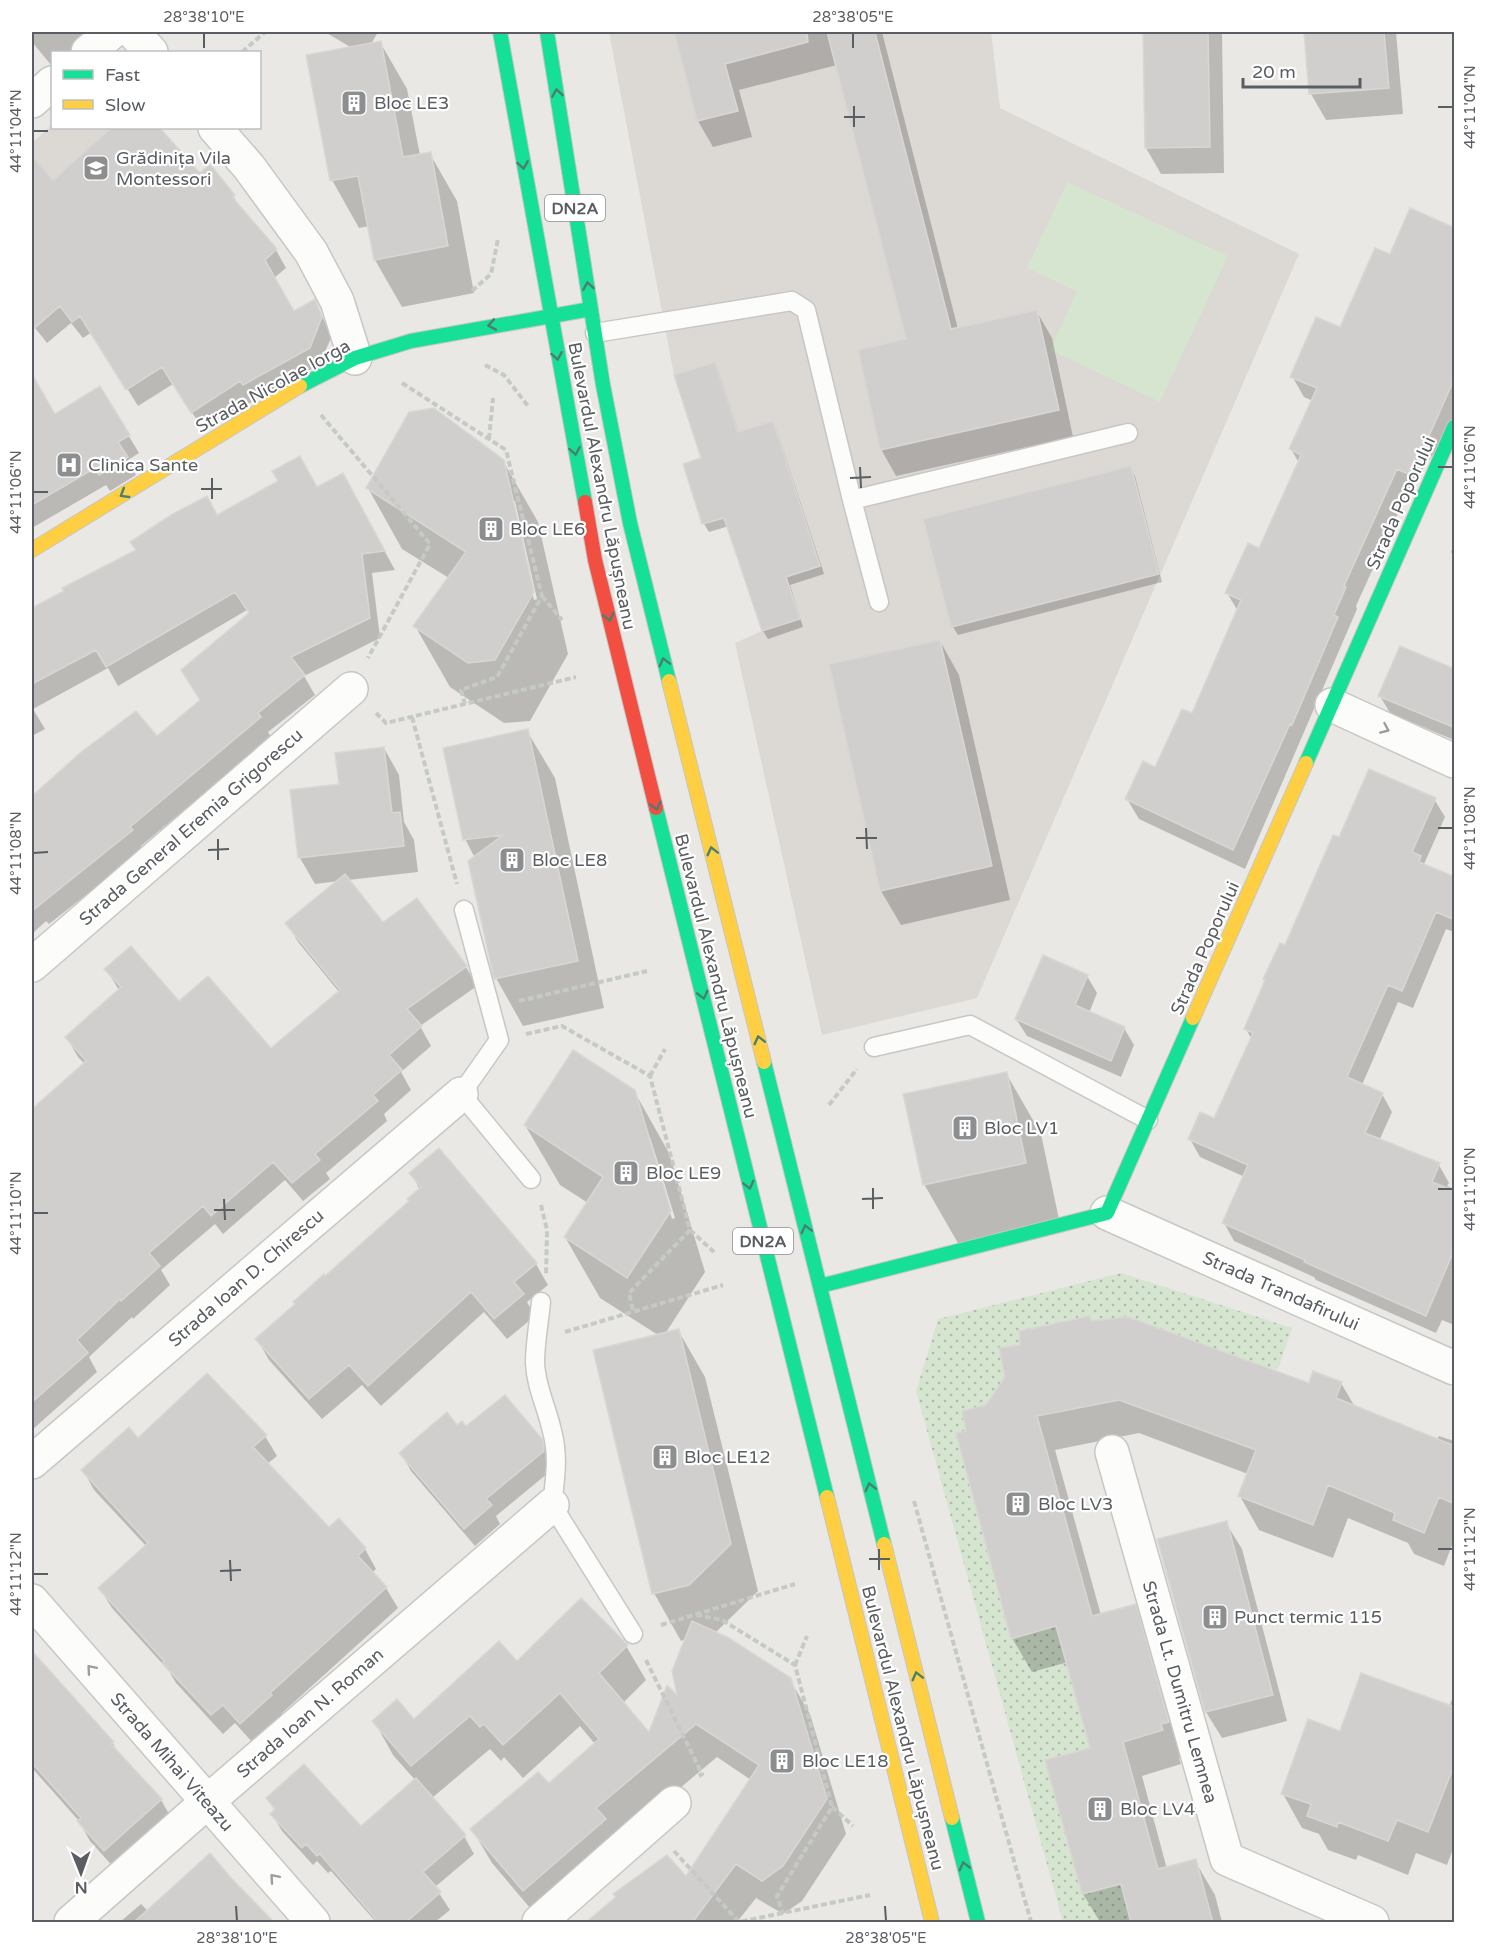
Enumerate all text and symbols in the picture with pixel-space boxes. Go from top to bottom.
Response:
text: 28°38'10"E [163,8,245,26]
text: 28°38'05"E [812,8,894,26]
legend [51,51,261,129]
scale bar [1243,51,1360,89]
text: 20 m [1252,61,1296,83]
text: Fast [105,64,140,86]
text: 44°11'04"N [1461,65,1479,149]
building icon: Bloc LE3 [339,88,369,118]
text: 44°11'04"N [7,89,25,173]
one-way arrow [551,89,564,99]
place label: Bloc LE3 [374,92,449,114]
text: Slow [105,94,146,116]
place label: Grădinița Vila Montessori [116,147,231,190]
school or university icon: Grădinița Vila Montessori [81,153,111,183]
one-way arrow [516,160,528,169]
road number: DN2A [545,195,605,221]
one-way arrow [582,281,594,291]
one-way arrow [487,318,497,331]
street label: Strada Nicolae Iorga [192,334,354,438]
street label: Bulevardul Alexandru Lăpușneanu [563,340,641,632]
one-way arrow [551,352,563,361]
text: 44°11'06"N [1461,425,1479,509]
street label: Strada Poporului [1362,433,1440,573]
one-way arrow [568,445,581,455]
text: 44°11'06"N [7,450,25,534]
hospital icon: Clinica Sante [54,450,84,480]
place label: Clinica Sante [88,454,198,476]
one-way arrow [120,487,130,499]
building icon: Bloc LE6 [476,514,506,544]
place label: Bloc LE6 [510,518,585,540]
one-way arrow [601,612,614,622]
one-way arrow [659,657,672,667]
one-way arrow [1378,722,1389,734]
street label: Strada General Eremia Grigorescu [75,724,307,930]
text: 44°11'08"N [1461,786,1479,870]
one-way arrow [648,801,661,811]
text: 44°11'08"N [7,811,25,895]
street label: Bulevardul Alexandru Lăpușneanu [670,831,762,1121]
building icon: Bloc LE8 [497,845,527,875]
one-way arrow [706,846,719,856]
place label: Bloc LE8 [532,849,607,871]
street label: Strada Poporului [1166,878,1244,1018]
one-way arrow [695,990,708,1000]
one-way arrow [753,1035,766,1045]
building icon: Bloc LV1 [950,1113,980,1143]
place label: Bloc LV1 [984,1117,1059,1139]
text: 44°11'10"N [1461,1147,1479,1231]
building icon: Bloc LE9 [611,1158,641,1188]
place label: Bloc LE9 [646,1162,721,1184]
text: 44°11'10"N [7,1171,25,1255]
one-way arrow [742,1179,755,1189]
street label: Strada Ioan D. Chirescu [164,1205,328,1351]
one-way arrow [801,1224,814,1234]
road number: DN2A [733,1228,793,1254]
street label: Strada Trandafirului [1199,1247,1363,1335]
building icon: Bloc LE12 [650,1442,680,1472]
place label: Bloc LE12 [684,1446,771,1468]
one-way arrow [865,1482,878,1492]
building icon: Bloc LV3 [1003,1489,1033,1519]
place label: Bloc LV3 [1038,1493,1113,1515]
text: 44°11'12"N [1461,1507,1479,1591]
text: 44°11'12"N [7,1532,25,1616]
street label: Strada Lt. Dumitru Lemnea [1138,1578,1222,1806]
street label: Bulevardul Alexandru Lăpușneanu [857,1583,949,1873]
building icon: Punct termic 115 [1200,1602,1230,1632]
place label: Punct termic 115 [1234,1606,1382,1628]
street label: Strada Ioan N. Roman [232,1643,388,1783]
one-way arrow [87,1665,98,1676]
one-way arrow [912,1672,925,1682]
street label: Strada Mihai Viteazu [106,1688,238,1836]
building icon: Bloc LE18 [767,1746,797,1776]
place label: Bloc LE18 [802,1750,889,1772]
building icon: Bloc LV4 [1085,1794,1115,1824]
place label: Bloc LV4 [1120,1798,1195,1820]
north arrow [51,1843,111,1903]
one-way arrow [959,1861,972,1871]
one-way arrow [271,1874,282,1885]
text: N [75,1877,88,1897]
text: 28°38'10"E [196,1929,278,1947]
text: 28°38'05"E [845,1929,927,1947]

